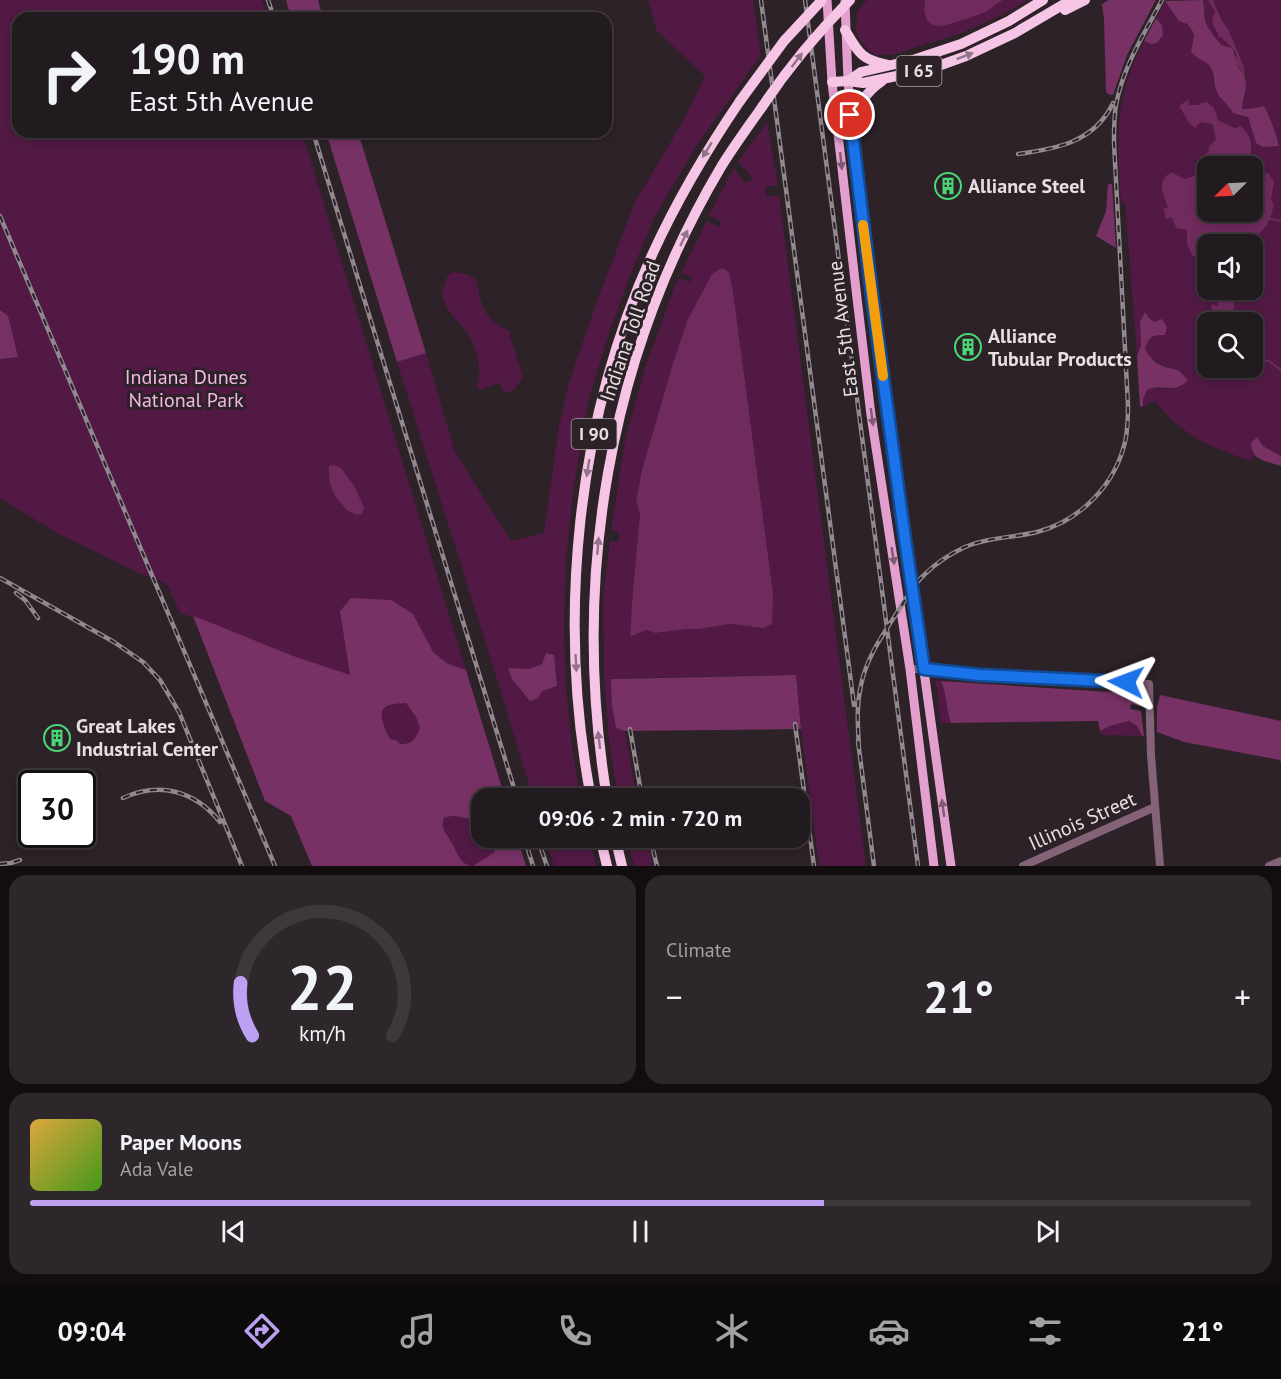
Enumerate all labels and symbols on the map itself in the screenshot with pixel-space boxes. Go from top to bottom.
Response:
one-way arrow [956,50,974,60]
one-way arrow [790,52,802,67]
road number: I 65 [896,56,942,86]
pin [824,89,875,140]
one-way arrow [702,142,713,158]
one-way arrow [836,152,846,171]
north arrow [1197,156,1263,222]
building icon: Alliance Steel [933,171,963,201]
place label: Alliance Steel [968,173,1085,199]
one-way arrow [680,230,689,247]
street label: Indiana Toll Road [594,257,666,405]
street label: East 5th Avenue [822,259,864,399]
place label: Alliance Tubular Products [988,323,1132,372]
building icon: Alliance Tubular Products [953,332,983,362]
park label: Indiana Dunes National Park [125,364,247,413]
one-way arrow [867,408,876,427]
road number: I 90 [572,419,616,449]
one-way arrow [584,459,593,478]
one-way arrow [593,536,603,555]
one-way arrow [888,547,897,566]
position arrow [1094,650,1158,714]
one-way arrow [571,653,580,672]
place label: Great Lakes Industrial Center [76,713,218,762]
building icon: Great Lakes Industrial Center [42,723,72,753]
one-way arrow [594,731,604,750]
speed limit sign: 30 [18,770,96,848]
street label: Illinois Street [1024,786,1140,856]
one-way arrow [939,798,948,817]

